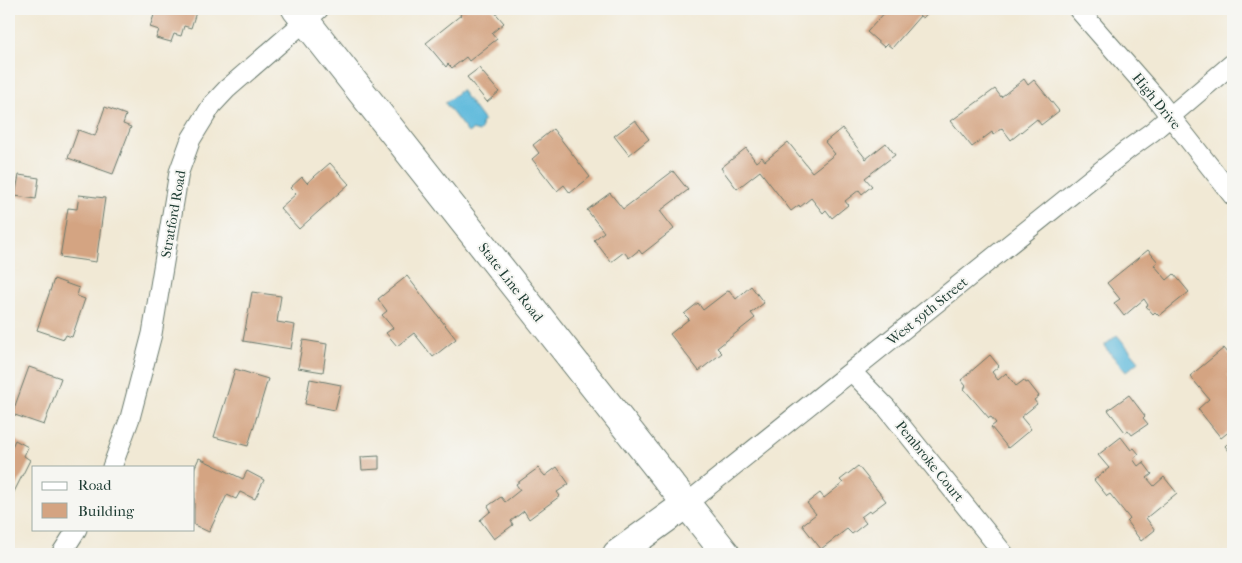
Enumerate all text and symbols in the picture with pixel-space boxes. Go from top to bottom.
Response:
street label: High Drive [1129,70,1185,133]
street label: Stratford Road [157,169,190,259]
street label: State Line Road [475,240,547,325]
street label: West 59th Street [883,274,971,350]
street label: Pembroke Court [892,417,967,505]
legend [32,466,195,530]
text: Road [78,476,112,494]
text: Building [78,502,135,520]

